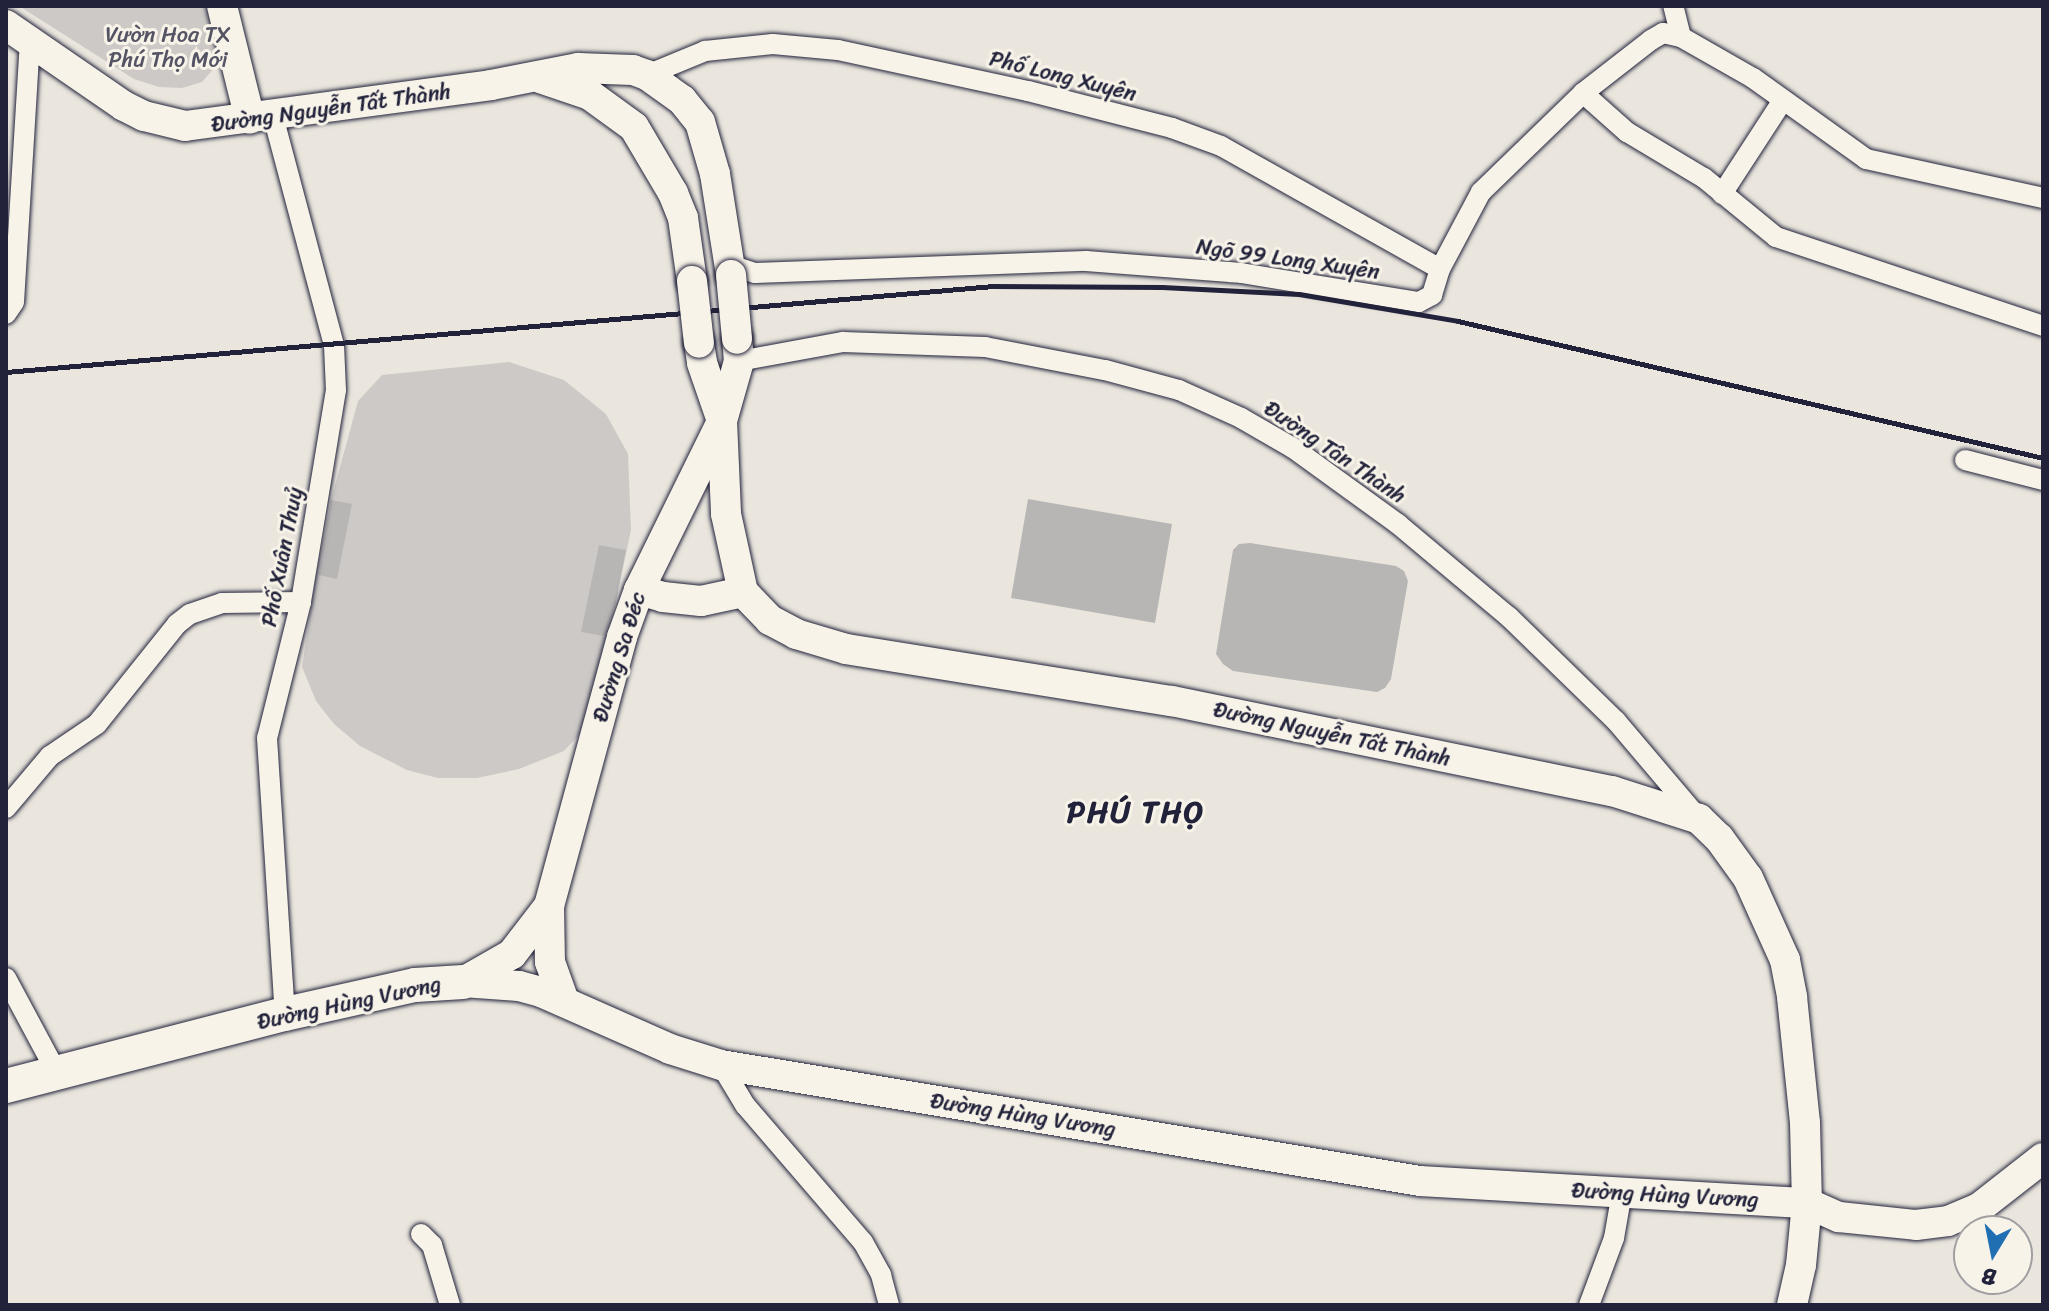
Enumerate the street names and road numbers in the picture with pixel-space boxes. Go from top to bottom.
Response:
street label: Phố Long Xuyên [987,45,1139,107]
street label: Đường Nguyễn Tất Thành [209,78,453,138]
street label: Ngõ 99 Long Xuyên [1194,233,1382,285]
street label: Đường Tân Thành [1259,395,1411,509]
street label: Phố Xuân Thuỷ [256,485,308,629]
street label: Đường Sa Đéc [587,589,651,725]
street label: Đường Nguyễn Tất Thành [1211,696,1453,772]
street label: Đường Hùng Vương [255,971,443,1035]
street label: Đường Hùng Vương [929,1087,1117,1143]
street label: Đường Hùng Vương [1571,1177,1759,1213]

